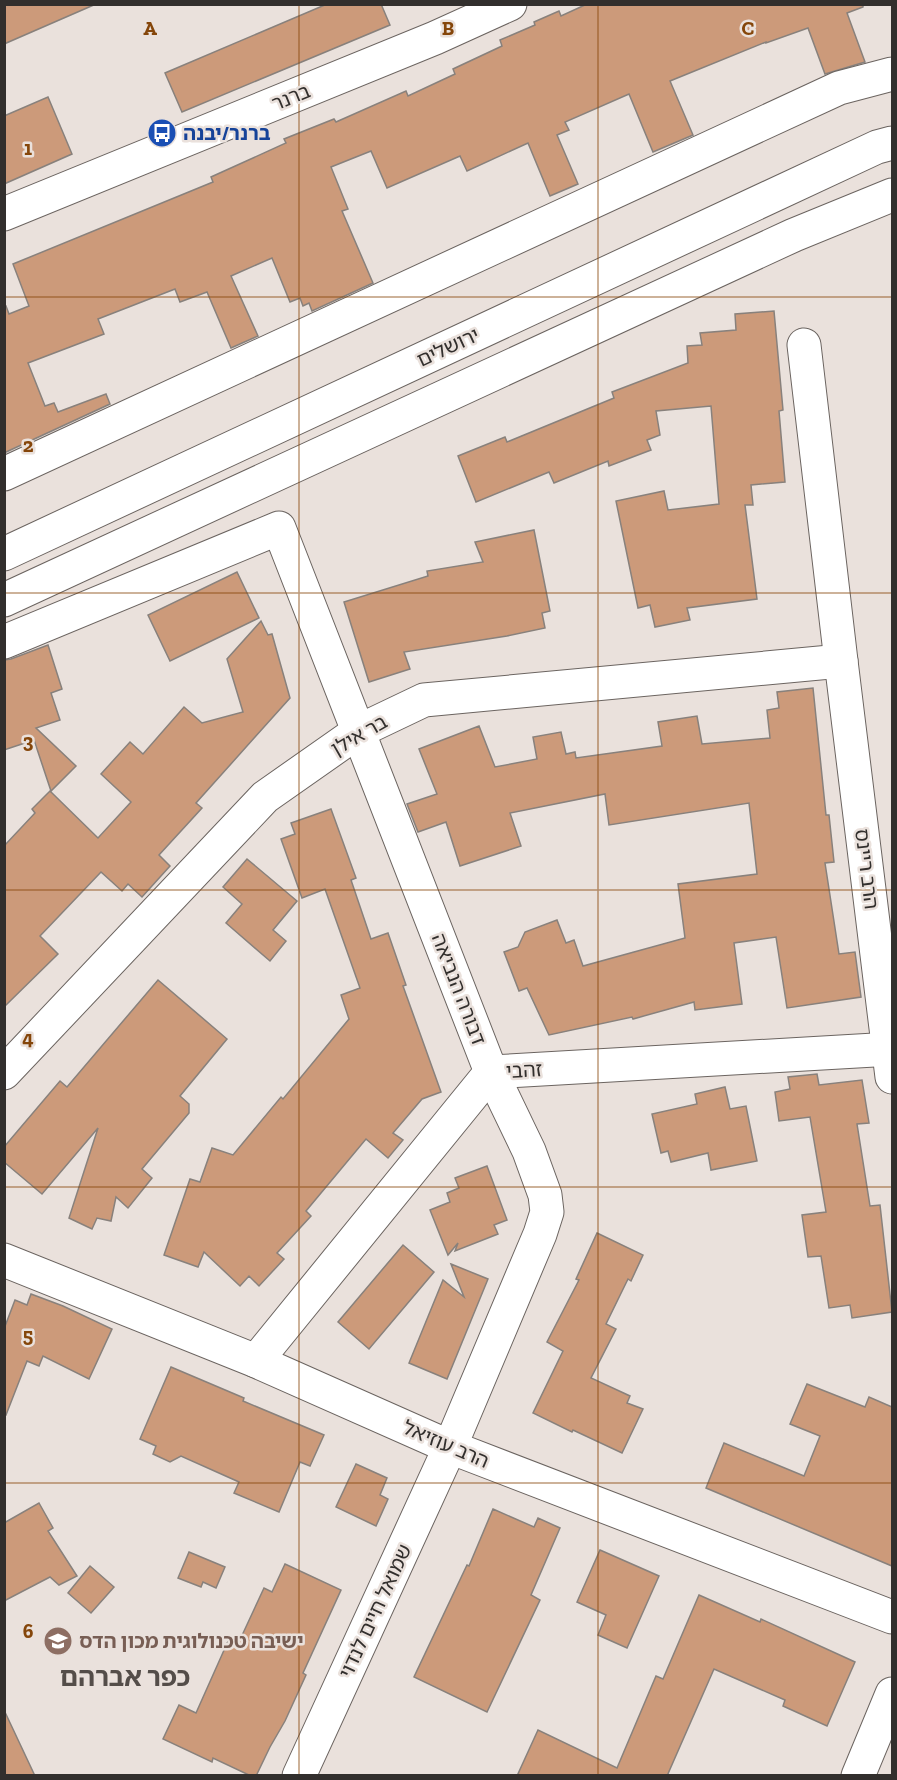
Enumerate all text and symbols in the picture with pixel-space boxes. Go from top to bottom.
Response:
text: A [143,16,157,40]
text: B [442,16,454,40]
text: C [742,16,755,40]
street label: ברנר [268,78,314,116]
bus stop icon: ברנר/יבנה [146,117,178,149]
place label: ברנר/יבנה [183,121,271,145]
text: 1 [24,136,32,160]
street label: ירושלים [413,322,483,372]
text: 2 [23,433,34,457]
street label: בר אילן [327,709,391,761]
text: 3 [23,729,34,753]
street label: הרב ריינס [850,827,884,911]
street label: דבורה הנביאה [427,930,491,1048]
text: 4 [22,1026,34,1050]
street label: זהבי [505,1057,543,1083]
text: 5 [23,1323,33,1347]
street label: הרב עוזיאל [399,1415,493,1473]
street label: שמואל חיים לנדוי [334,1540,416,1682]
text: 6 [23,1619,34,1643]
school or university icon: ישיבה טכנולוגית מכון הדס [42,1625,74,1657]
place label: ישיבה טכנולוגית מכון הדס [79,1629,304,1653]
district label: כפר אברהם [60,1661,190,1693]

